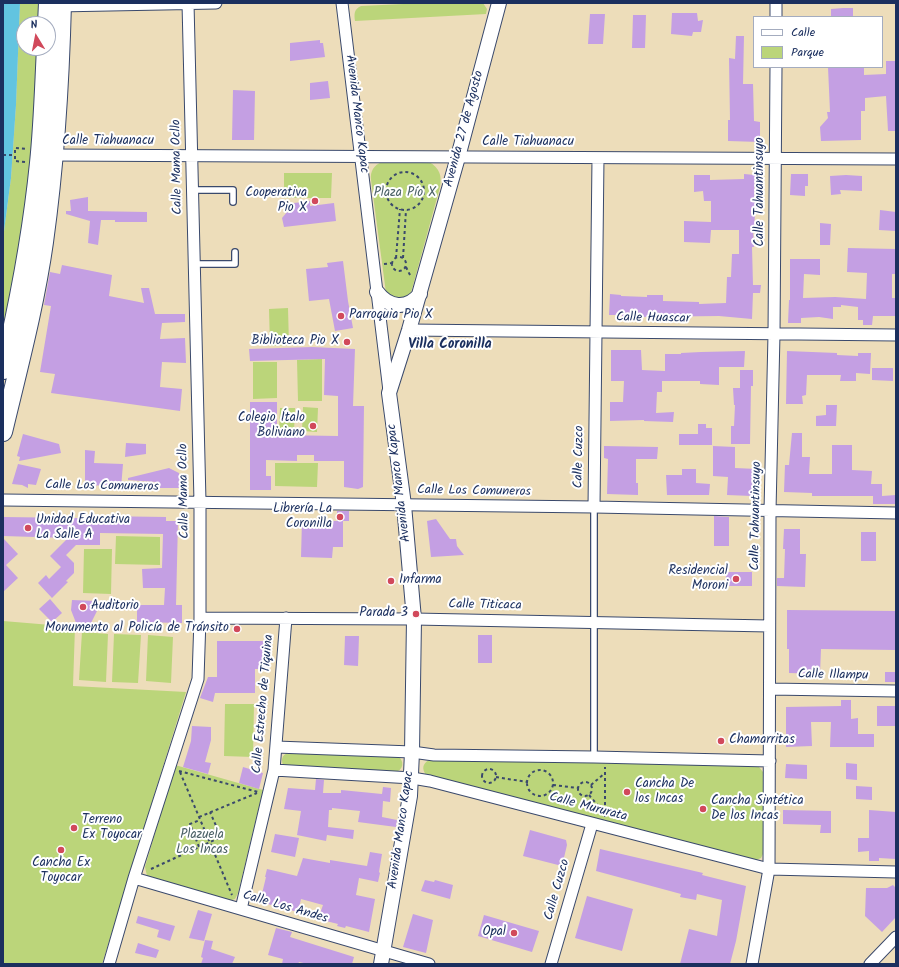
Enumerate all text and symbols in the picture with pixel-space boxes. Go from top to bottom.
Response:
north arrow [16,16,56,56]
text: N [29,16,39,35]
legend [753,16,883,68]
text: Calle [791,23,815,42]
text: Parque [791,43,824,62]
street label: Avenida Manco Kapac [341,54,371,174]
street label: Avenida 27 de Agosto [442,69,488,189]
street label: Calle Mama Ocllo [169,119,187,215]
street label: Calle Tiahuanacu [62,134,154,150]
street label: Calle Tiahuanacu [482,135,574,151]
street label: Calle Tahuantinsuyo [753,137,769,247]
place label: Cooperativa Pio X [245,186,307,217]
park label: Plaza Pío X [374,186,436,202]
marker: Cooperativa Pio X [310,196,320,206]
place label: Parroquia Pio X [349,308,433,324]
marker: Parroquia Pio X [336,311,346,321]
street label: Calle Huascar [616,311,690,327]
place label: Biblioteca Pio X [251,334,339,350]
marker: Biblioteca Pio X [342,337,352,347]
district label: Villa Coronilla [408,338,492,354]
place label: Colegio Ítalo Boliviano [238,411,305,442]
marker: Colegio Ítalo Boliviano [308,421,318,431]
street label: Avenida Manco Kapac [385,423,415,543]
street label: Calle Cuzco [572,425,588,489]
street label: Calle Mama Ocllo [176,443,194,539]
street label: Calle Tahuantinsuyo [748,461,766,571]
street label: Calle Los Comuneros [45,478,159,496]
street label: Calle Los Comuneros [417,483,531,501]
place label: Librería La Coronilla [273,502,332,533]
marker: Librería La Coronilla [335,512,345,522]
place label: Unidad Educativa La Salle A [36,513,130,544]
marker: Unidad Educativa La Salle A [23,523,33,533]
place label: Residencial Moroni [668,564,728,595]
place label: Infarma [399,573,442,589]
marker: Residencial Moroni [731,574,741,584]
marker: Infarma [386,576,396,586]
street label: Calle Titicaca [448,598,522,614]
place label: Auditorio [91,599,139,615]
marker: Auditorio [78,602,88,612]
place label: Parada 3 [359,606,408,622]
marker: Parada 3 [411,609,421,619]
place label: Monumento al Policía de Tránsito [45,621,229,637]
marker: Monumento al Policía de Tránsito [232,624,242,634]
street label: Calle Estrecho de Tiquina [250,634,278,774]
street label: Calle Illampu [798,668,868,684]
place label: Chamarritas [729,733,795,749]
marker: Chamarritas [716,736,726,746]
street label: Avenida Manco Kapac [386,770,418,890]
place label: Cancha De los Incas [635,777,694,808]
marker: Cancha De los Incas [622,787,632,797]
street label: Calle Mururata [547,790,629,826]
place label: Cancha Sintética De los Incas [711,794,804,825]
marker: Cancha Sintética De los Incas [698,804,708,814]
place label: Terreno Ex Toyocar [82,813,141,844]
marker: Terreno Ex Toyocar [69,823,79,833]
park label: Plazuela Los Incas [176,828,228,859]
marker: Cancha Ex Toyocar [56,845,66,855]
place label: Cancha Ex Toyocar [32,856,90,887]
street label: Calle Cuzco [542,858,574,922]
street label: Calle Los Andes [241,888,329,928]
place label: Opal [483,925,506,941]
marker: Opal [509,928,519,938]

